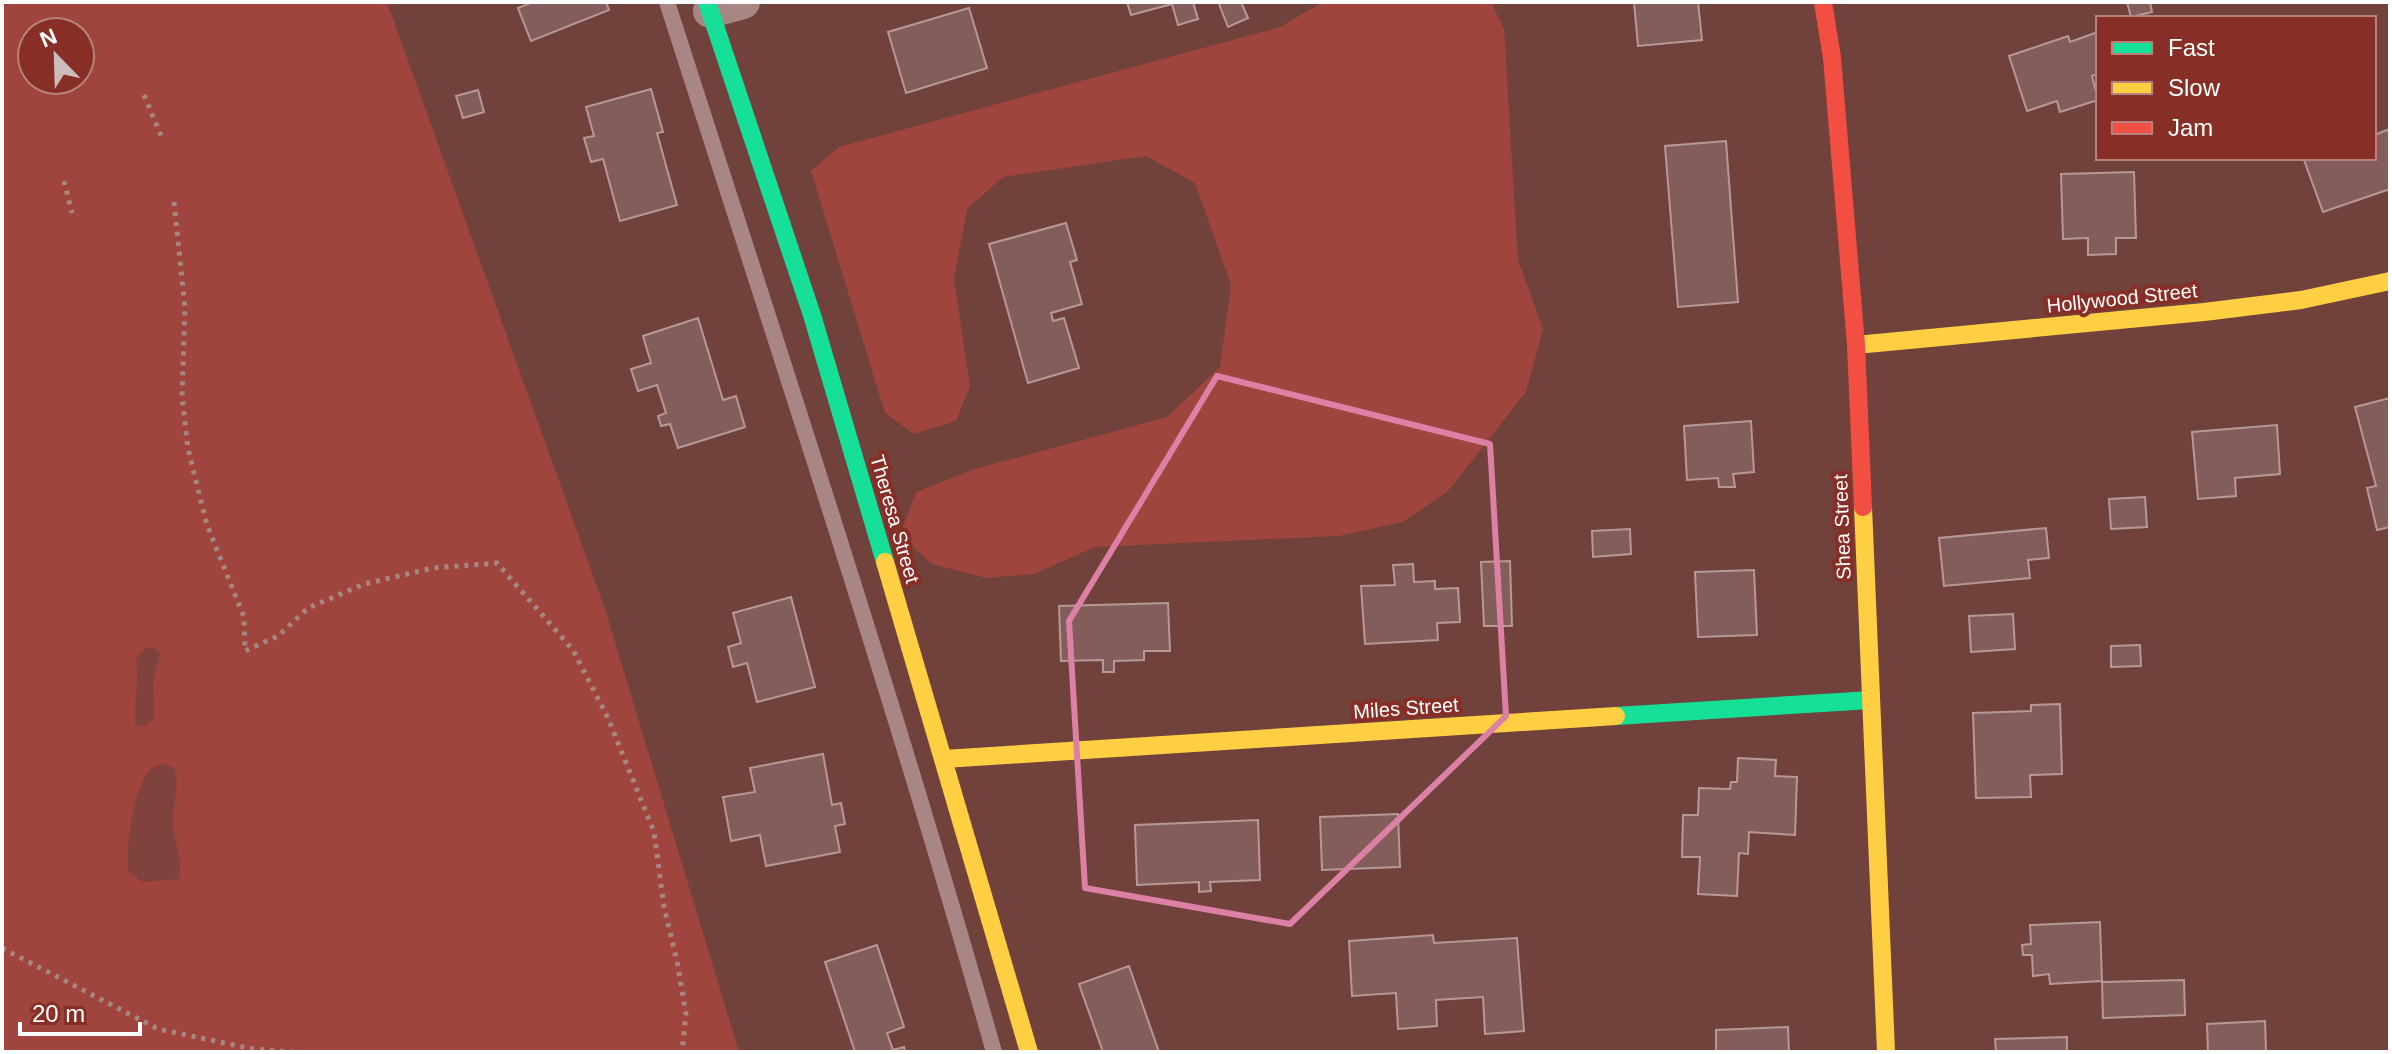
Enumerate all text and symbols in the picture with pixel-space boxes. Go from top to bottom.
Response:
north arrow [16,16,96,96]
legend [2096,16,2376,160]
text: N [36,23,61,53]
text: Fast [2168,34,2215,61]
text: Slow [2168,74,2221,101]
text: Jam [2168,114,2213,141]
street label: Hollywood Street [2046,279,2199,317]
street label: Theresa Street [866,452,924,586]
street label: Shea Street [1829,473,1855,580]
street label: Miles Street [1353,693,1460,723]
scale bar [20,986,140,1036]
text: 20 m [32,1000,85,1027]

